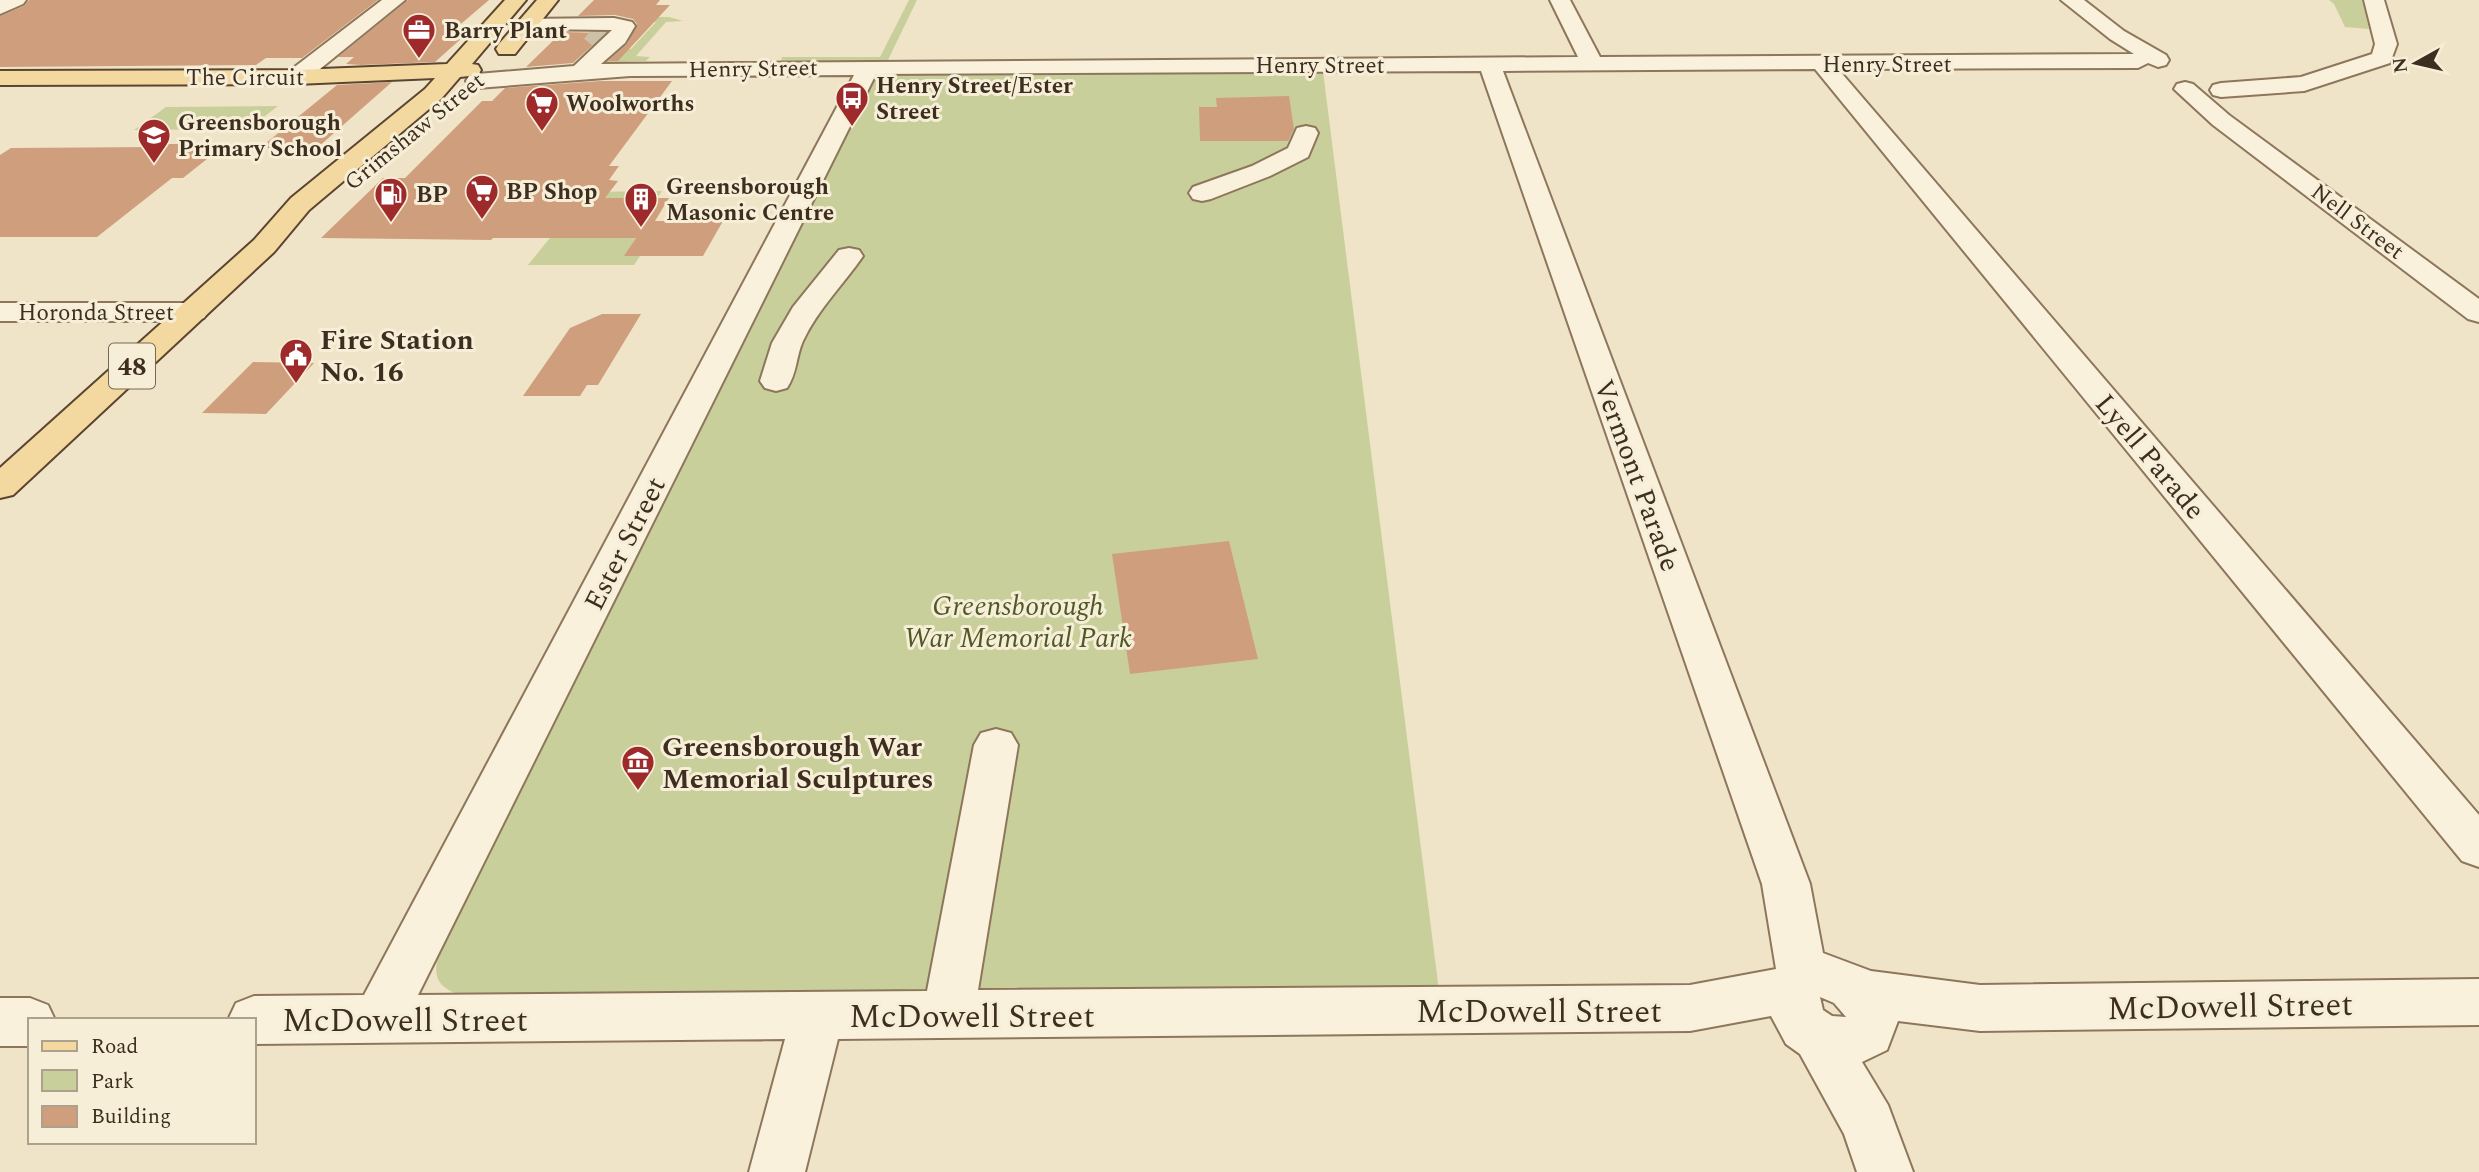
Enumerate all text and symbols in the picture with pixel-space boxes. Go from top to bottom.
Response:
office icon: Barry Plant [400,11,438,60]
place label: Barry Plant [444,14,567,49]
north arrow [2381,28,2451,98]
street label: Henry Street [1822,48,1952,83]
street label: Henry Street [1255,49,1385,84]
street label: Henry Street [688,51,818,88]
text: N [2385,55,2416,75]
street label: The Circuit [186,61,304,96]
street label: Grimshaw Street [337,65,493,200]
place label: Henry Street/Ester Street [876,69,1073,130]
bus stop icon: Henry Street/Ester Street [833,79,871,128]
supermarket icon: Woolworths [523,84,561,133]
place label: Woolworths [566,87,694,122]
place label: Greensborough Primary School [178,106,342,167]
school or university icon: Greensborough Primary School [135,116,173,165]
place label: Greensborough Masonic Centre [666,170,834,231]
supermarket icon: BP Shop [463,172,501,221]
fuel station icon: BP [372,175,410,224]
place label: BP Shop [506,175,597,210]
street label: Nell Street [2303,175,2411,269]
place label: BP [416,178,448,213]
building icon: Greensborough Masonic Centre [622,180,660,229]
street label: Horonda Street [18,296,174,331]
place label: Fire Station No. 16 [320,319,474,394]
public building icon: Fire Station No. 16 [277,336,315,385]
road number: 48 [109,344,155,388]
street label: Vermont Parade [1582,373,1691,578]
street label: Lyell Parade [2084,384,2216,529]
street label: Ester Street [573,469,677,618]
park label: Greensborough War Memorial Park [904,585,1132,660]
place label: Greensborough War Memorial Sculptures [662,726,933,801]
museum icon: Greensborough War Memorial Sculptures [619,743,657,792]
street label: McDowell Street [2107,980,2353,1034]
street label: McDowell Street [1416,987,1662,1037]
street label: McDowell Street [849,992,1095,1042]
street label: McDowell Street [282,996,528,1046]
legend [28,1018,256,1144]
text: Road [91,1031,138,1063]
text: Park [91,1066,135,1098]
text: Building [91,1101,171,1133]

